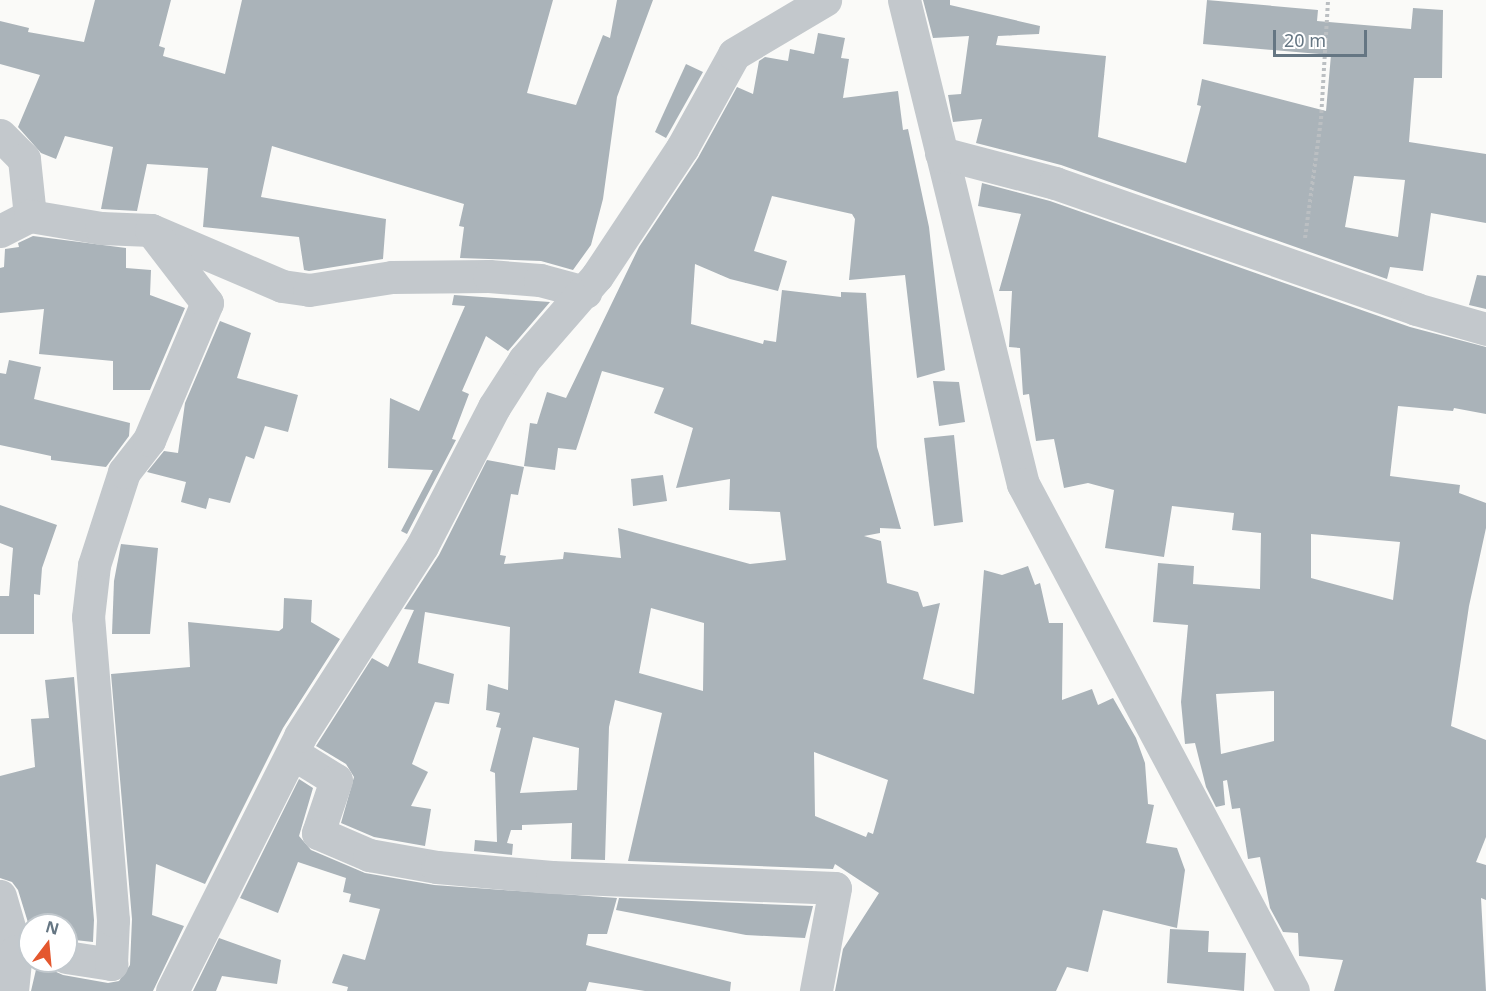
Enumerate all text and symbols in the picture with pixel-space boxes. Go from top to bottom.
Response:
scale bar [1276,18,1370,56]
text: 20 m [1284,28,1326,52]
north arrow [18,913,78,973]
text: N [43,915,62,940]

